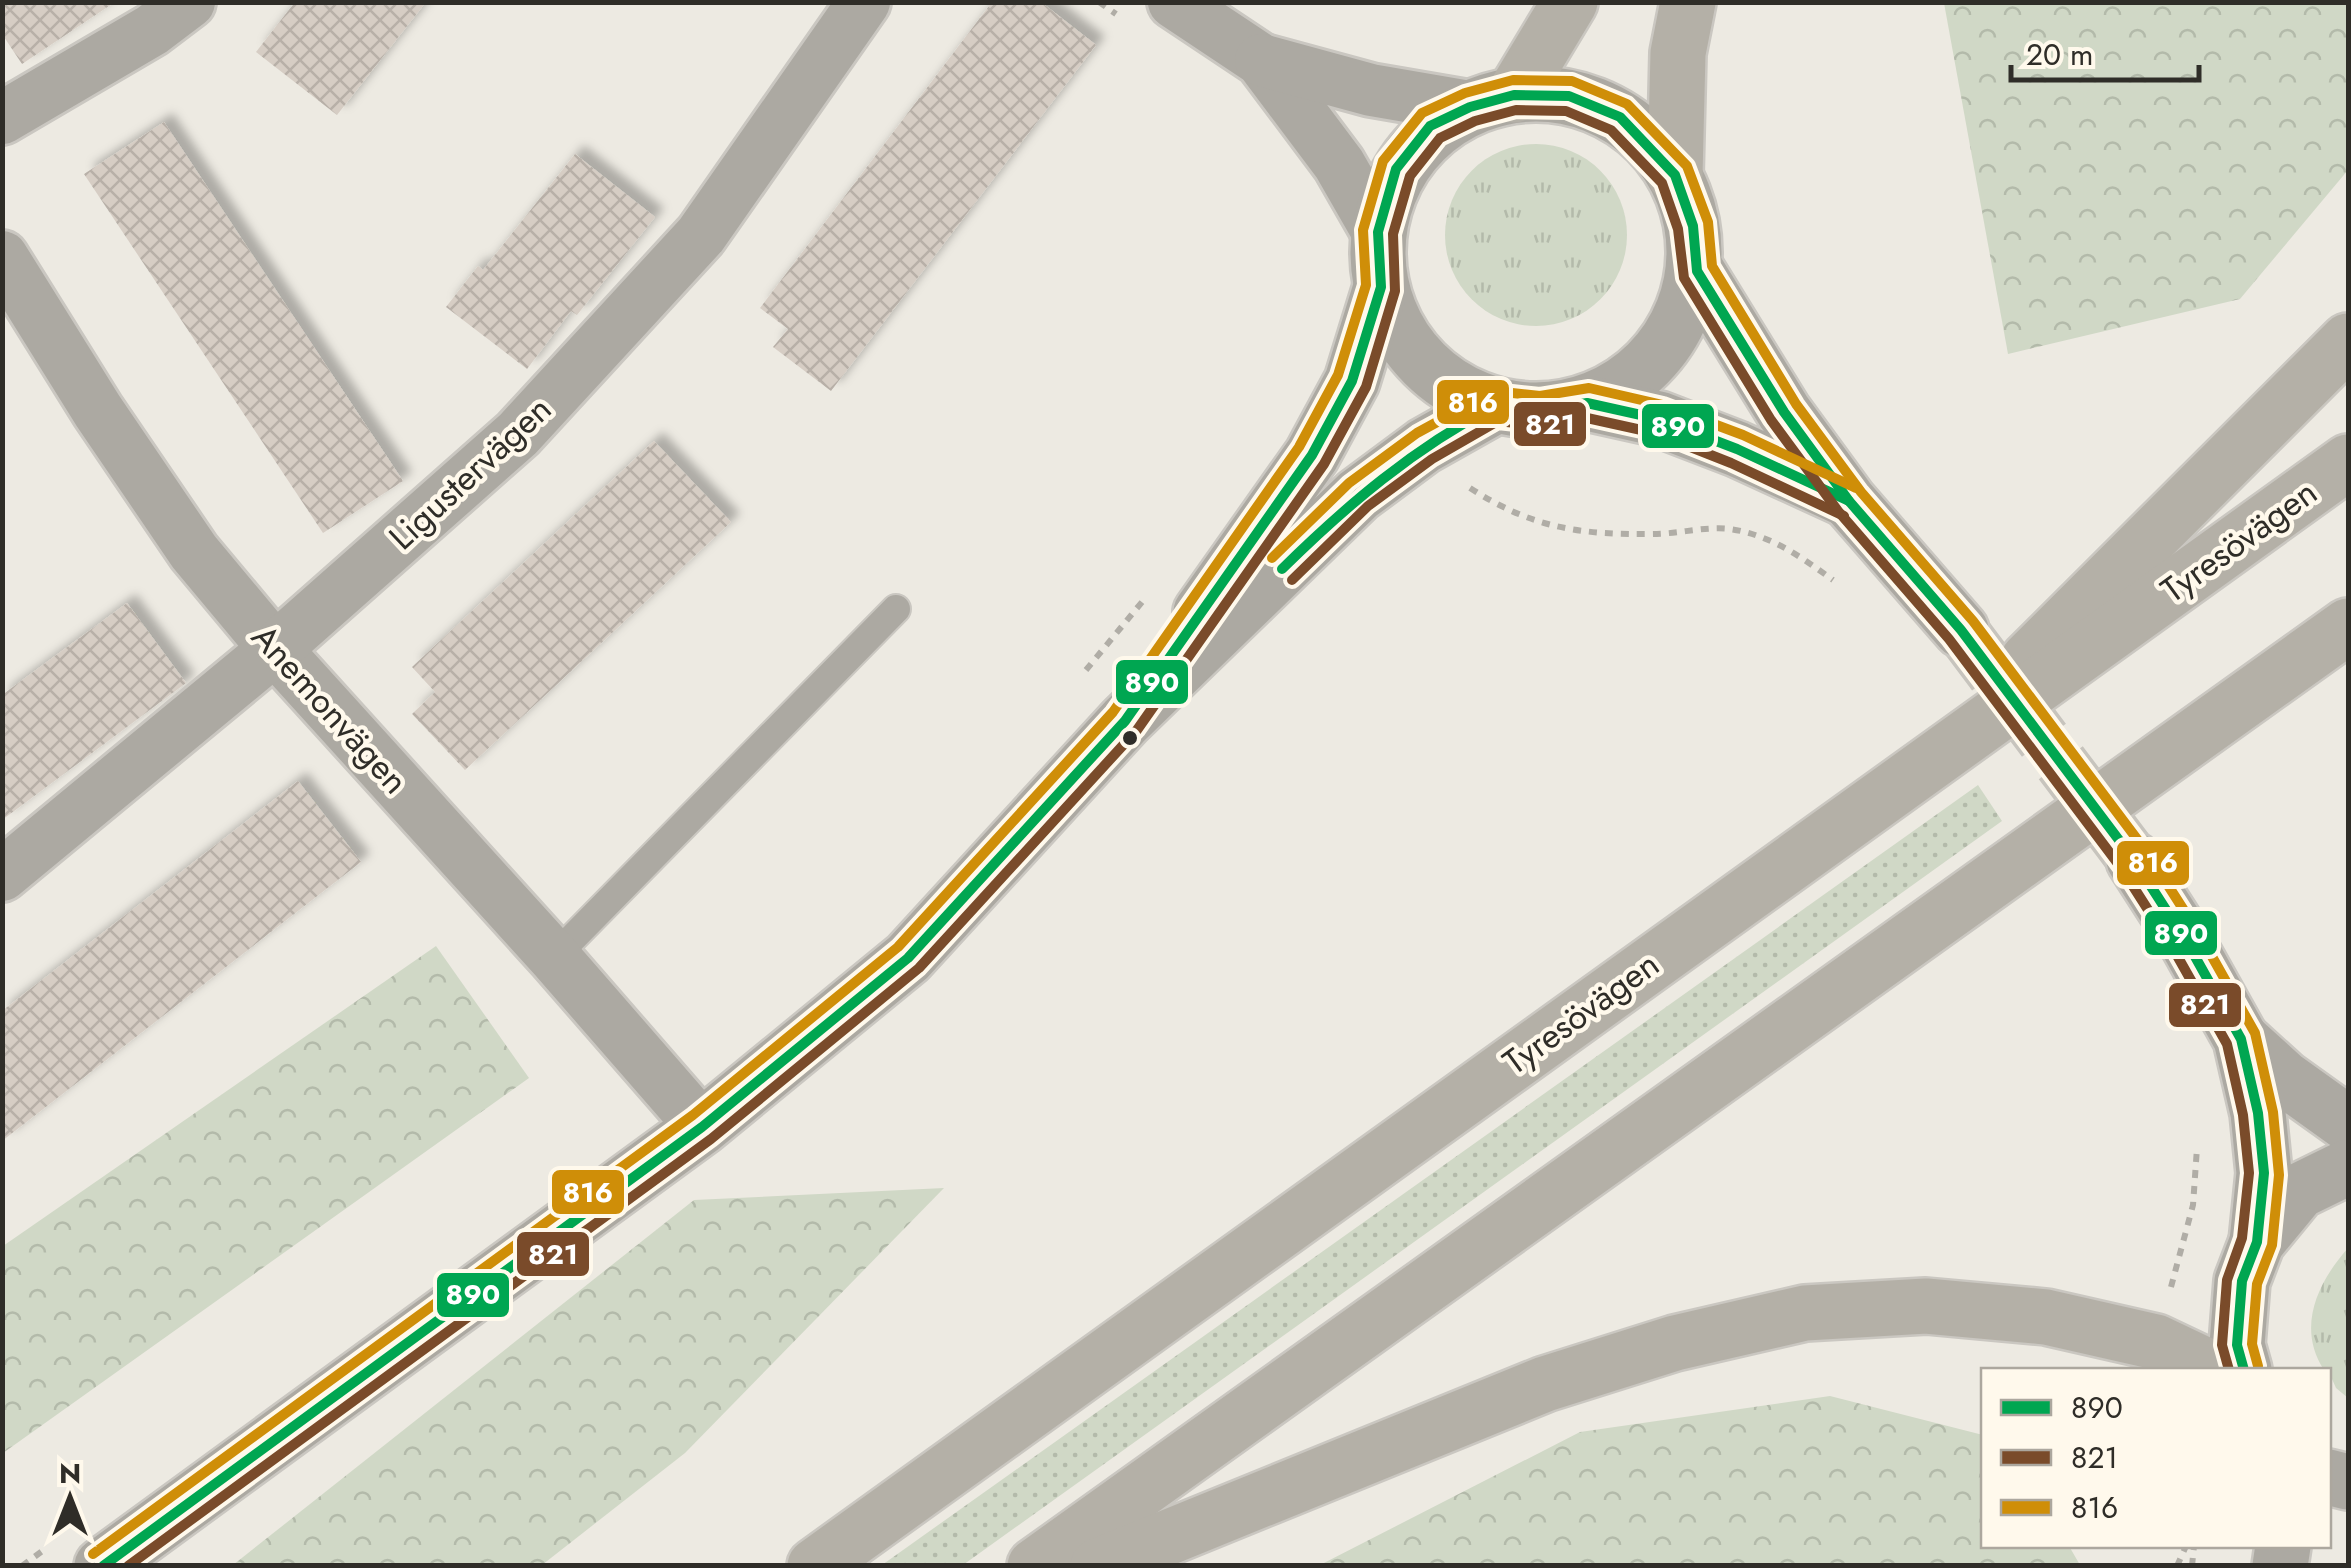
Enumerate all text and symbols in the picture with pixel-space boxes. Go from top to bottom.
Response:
scale bar [2011,20,2198,82]
text: 20 m [2026,33,2093,76]
line badge: 816 [1435,378,1511,426]
text: 816 [1448,382,1498,423]
street label: Ligustervägen [378,385,562,561]
line badge: 821 [1512,400,1588,448]
line badge: 890 [1640,402,1716,450]
text: 821 [1525,404,1575,445]
text: 890 [1651,406,1705,447]
street label: Tyresövägen [2151,467,2327,615]
street label: Anemonvägen [240,613,420,805]
line badge: 890 [1114,658,1190,706]
text: 890 [1125,662,1179,703]
unlabelled marker [1120,728,1140,748]
line badge: 816 [2115,839,2191,887]
text: 816 [2128,842,2178,883]
line badge: 890 [2143,909,2219,957]
text: 890 [2154,913,2208,954]
street label: Tyresövägen [1493,939,1669,1087]
line badge: 821 [2167,981,2243,1029]
text: 821 [2180,984,2230,1025]
line badge: 816 [550,1168,626,1216]
text: 816 [563,1172,613,1213]
line badge: 821 [515,1230,591,1278]
text: 821 [528,1234,578,1275]
line badge: 890 [435,1271,511,1319]
text: 890 [446,1274,500,1315]
legend [1981,1368,2331,1548]
text: 890 [2071,1386,2123,1429]
text: 821 [2071,1436,2118,1479]
north arrow [20,1448,120,1548]
text: N [59,1453,81,1494]
text: 816 [2071,1486,2118,1529]

